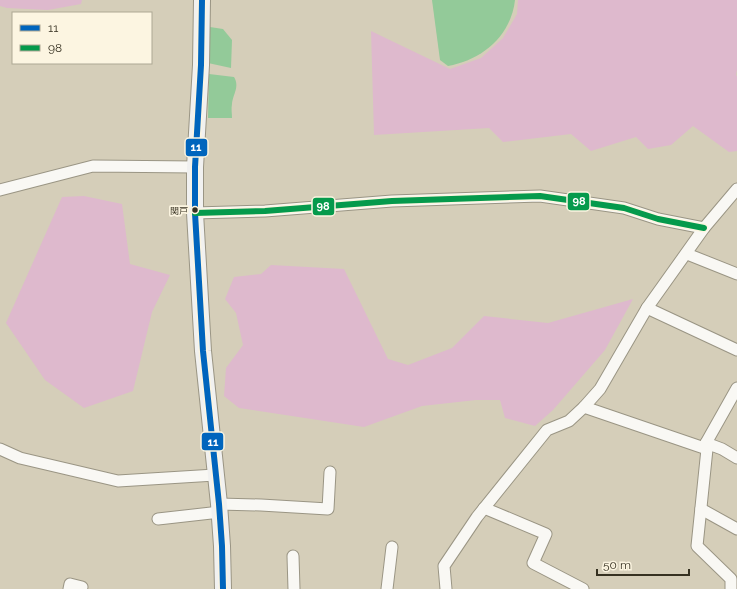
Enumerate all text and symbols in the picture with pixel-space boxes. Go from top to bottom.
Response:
legend [12,12,152,64]
text: 11 [48,21,58,35]
text: 98 [48,41,62,55]
line badge: 11 [185,138,208,157]
text: 11 [191,141,202,154]
line badge: 98 [567,192,590,211]
text: 98 [572,195,586,208]
line badge: 98 [312,197,335,216]
text: 98 [316,200,330,213]
marker: 関戸 [190,205,200,215]
place label: 関戸 [170,206,188,216]
line badge: 11 [201,432,224,451]
text: 11 [208,436,219,449]
scale bar [597,551,689,577]
text: 50 m [603,558,631,572]

